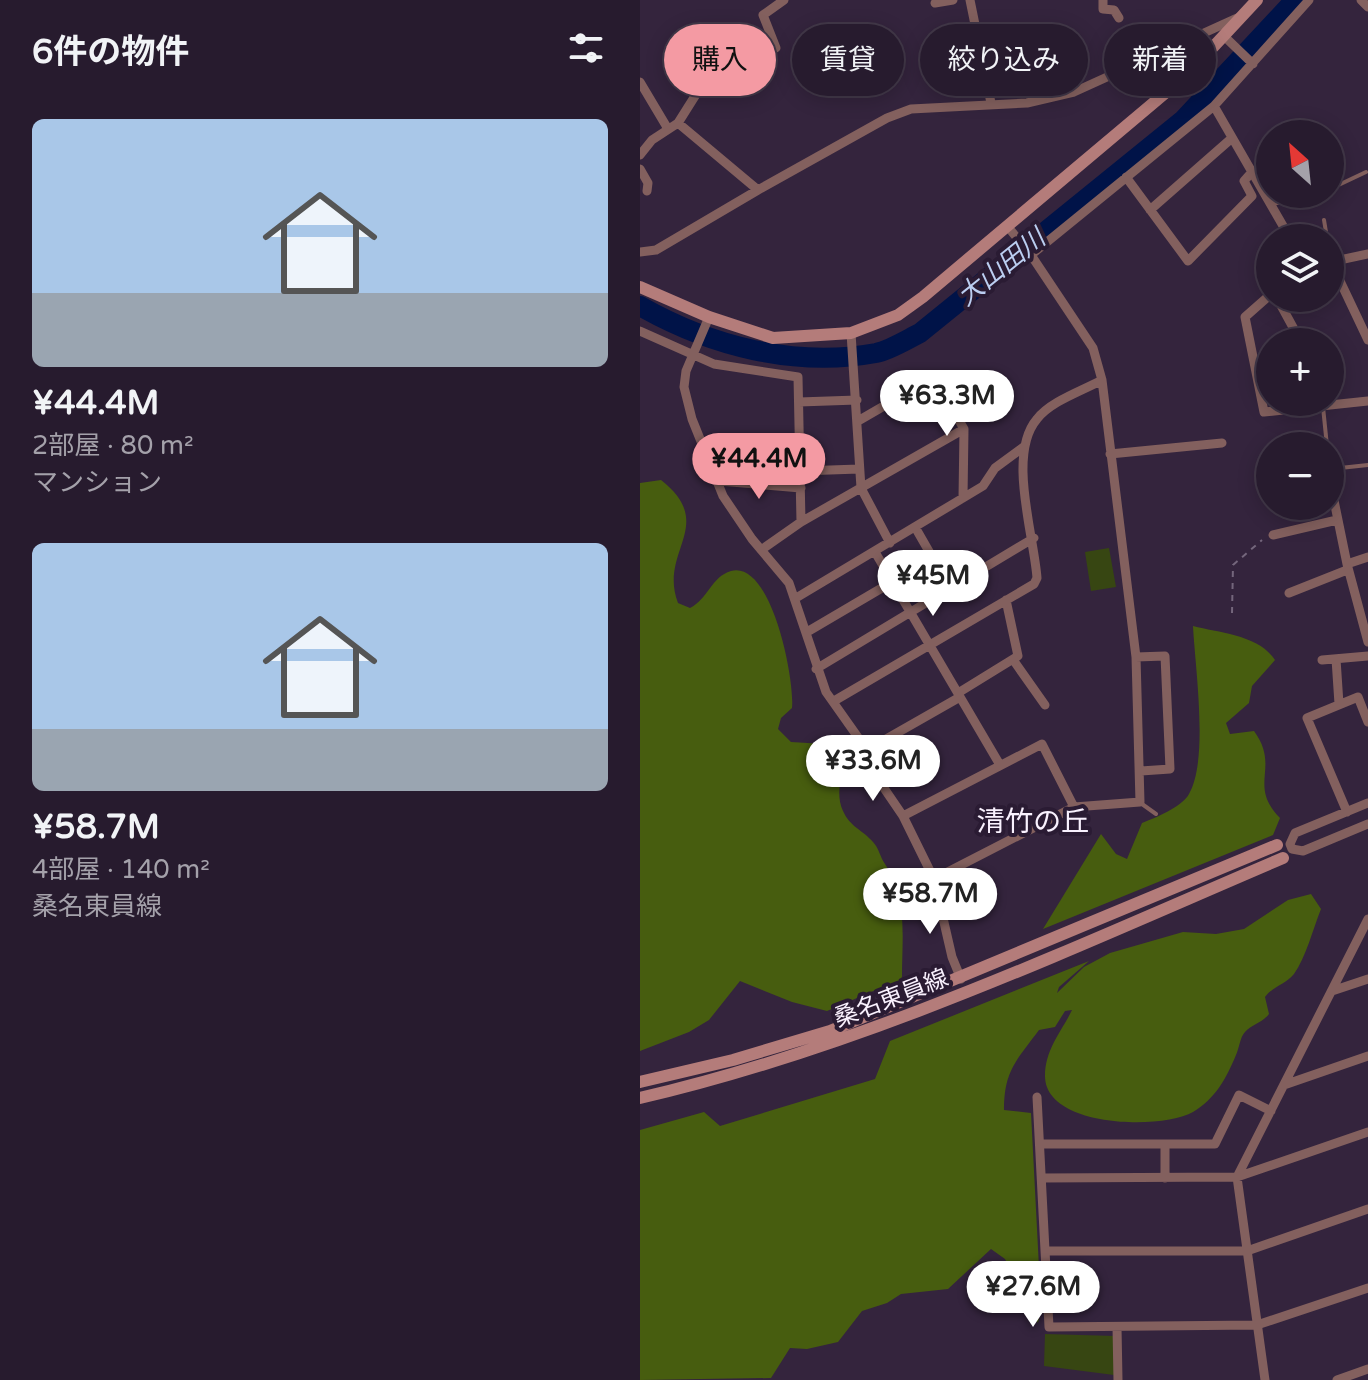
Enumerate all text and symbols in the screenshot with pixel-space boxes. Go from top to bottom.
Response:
chip: 購入 [664,24,776,96]
chip: 賃貸 [792,24,904,96]
chip: 絞り込み [920,24,1088,96]
chip: 新着 [1104,24,1216,96]
icon: filters [564,26,608,70]
text: 6件の物件 [32,32,189,73]
north arrow [1256,120,1344,208]
map controls [1256,120,1344,520]
icon: home [248,171,392,315]
water label: 大山田川 [951,221,1054,312]
button: layers [1256,224,1344,312]
button: + [1256,328,1344,416]
pin: ¥63.3M [882,370,1012,438]
text: ¥63.3M [898,380,996,411]
text: ¥44.4M [32,383,159,424]
text: 2部屋 · 80 m² [32,430,194,461]
button: − [1256,432,1344,520]
pin: ¥44.4M [694,433,824,501]
text: ¥44.4M [710,443,808,474]
text: マンション [32,467,162,498]
pin: ¥45M [886,550,980,618]
text: ¥45M [896,560,970,591]
icon: home [248,595,392,739]
pin: ¥33.6M [808,735,938,803]
text: ¥33.6M [824,745,922,776]
district label: 清竹の丘 [977,805,1089,839]
text: ¥58.7M [32,807,160,848]
text: 4部屋 · 140 m² [32,854,210,885]
pin: ¥58.7M [865,868,995,936]
text: ¥58.7M [881,878,979,909]
text: 桑名東員線 [32,891,162,922]
street label: 桑名東員線 [830,963,952,1034]
pin: ¥27.6M [968,1261,1098,1329]
text: ¥27.6M [985,1271,1081,1302]

